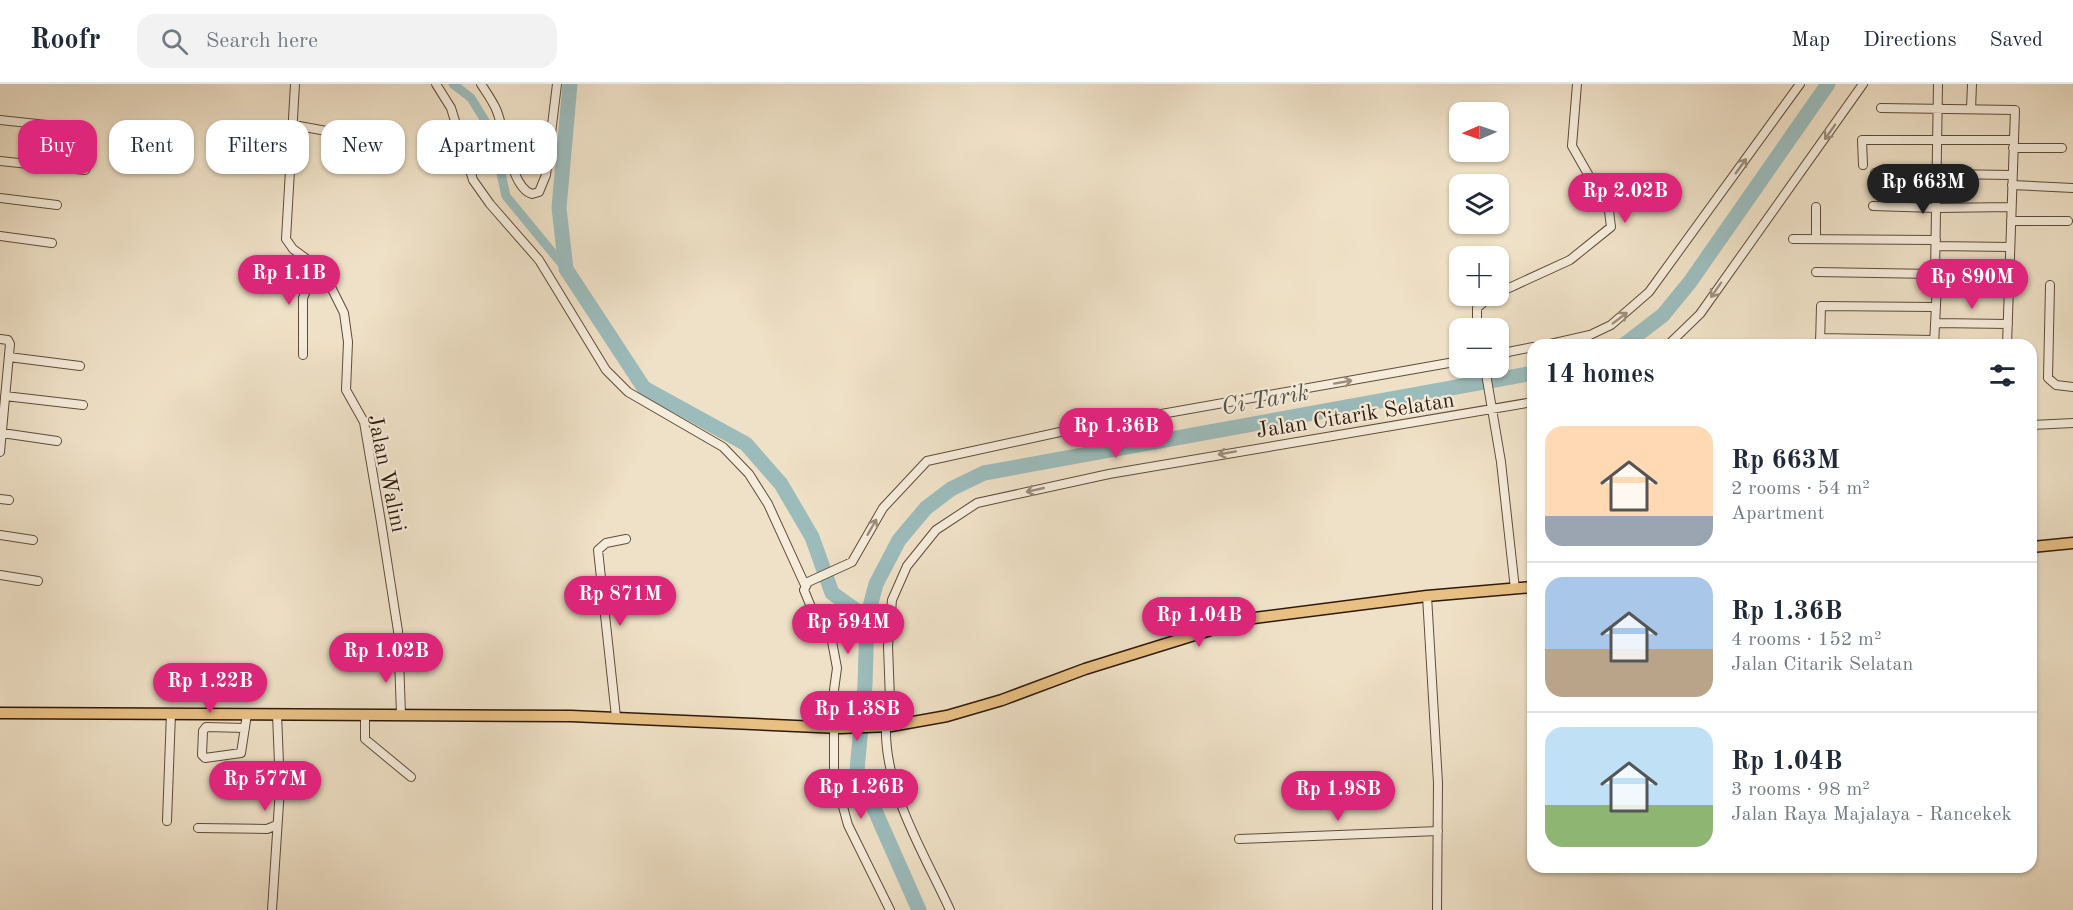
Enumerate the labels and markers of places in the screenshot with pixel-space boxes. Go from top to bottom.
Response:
pin: Rp 663M [1868,164,1978,215]
pin: Rp 2.02B [1563,173,1687,224]
pin: Rp 1.1B [234,255,344,306]
pin: Rp 890M [1917,259,2027,310]
pin: Rp 1.36B [1054,408,1178,459]
pin: Rp 871M [565,576,675,627]
pin: Rp 1.04B [1137,597,1261,648]
pin: Rp 594M [793,604,903,655]
pin: Rp 1.02B [324,633,448,684]
pin: Rp 1.22B [148,663,272,714]
pin: Rp 1.38B [795,691,919,742]
pin: Rp 577M [210,761,320,812]
pin: Rp 1.26B [799,769,923,820]
pin: Rp 1.98B [1276,771,1400,822]

